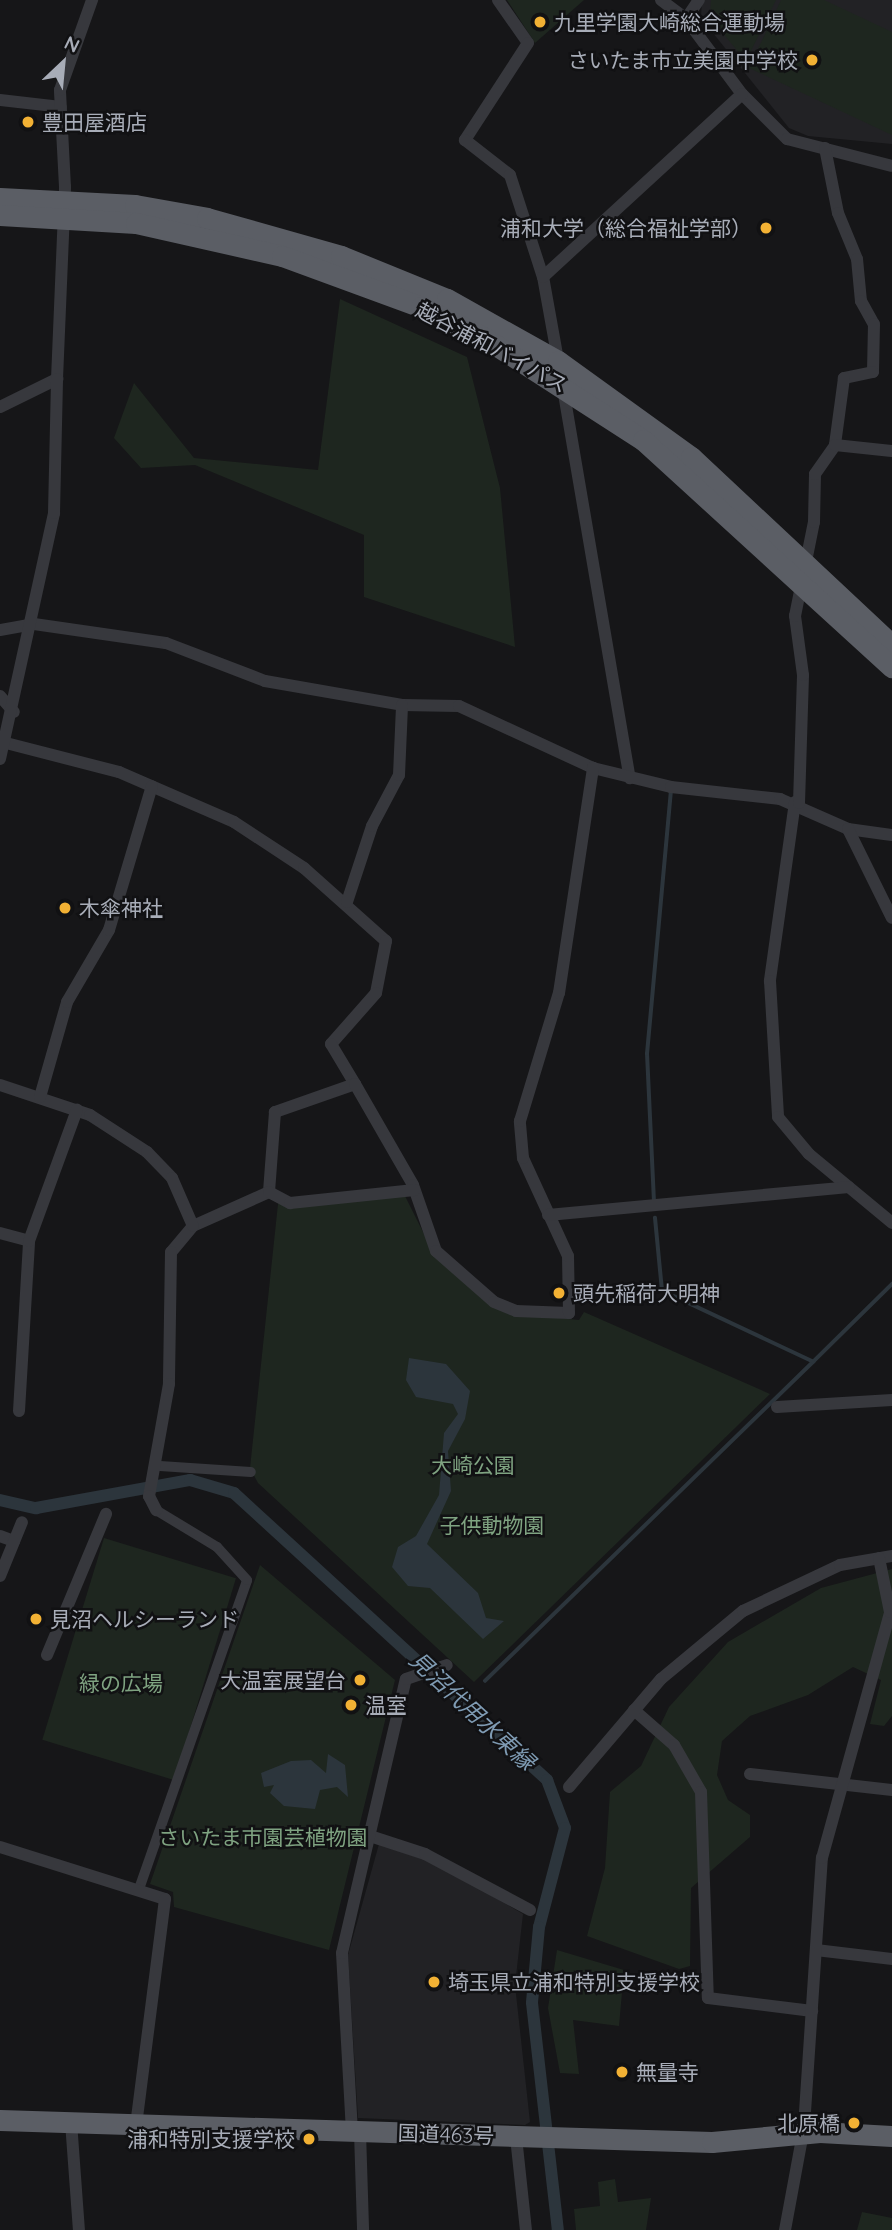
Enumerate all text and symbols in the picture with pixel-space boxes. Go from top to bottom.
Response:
place label: 九里学園大崎総合運動場 [554,9,785,35]
marker: 九里学園大崎総合運動場 [532,14,548,30]
north arrow [28,28,98,98]
text: N [61,30,84,58]
place label: さいたま市立美園中学校 [567,47,798,73]
marker: さいたま市立美園中学校 [804,52,820,68]
place label: 豊田屋酒店 [42,109,147,135]
marker: 豊田屋酒店 [20,114,36,130]
place label: 浦和大学（総合福祉学部） [500,215,752,241]
marker: 浦和大学（総合福祉学部） [758,220,774,236]
street label: 越谷浦和バイパス [412,296,572,398]
place label: 木傘神社 [79,895,163,921]
marker: 木傘神社 [57,900,73,916]
place label: 頭先稲荷大明神 [573,1280,720,1306]
marker: 頭先稲荷大明神 [551,1285,567,1301]
park label: 大崎公園 [431,1452,515,1478]
park label: 子供動物園 [440,1512,544,1538]
place label: 見沼ヘルシーランド [50,1606,239,1632]
marker: 見沼ヘルシーランド [28,1611,44,1627]
water label: 見沼代用水東縁 [404,1646,540,1776]
place label: 大温室展望台 [220,1667,346,1693]
park label: 緑の広場 [79,1670,163,1696]
marker: 大温室展望台 [352,1672,368,1688]
place label: 温室 [365,1692,407,1718]
marker: 温室 [343,1697,359,1713]
park label: さいたま市園芸植物園 [158,1824,368,1850]
place label: 埼玉県立浦和特別支援学校 [448,1969,700,1995]
marker: 埼玉県立浦和特別支援学校 [426,1974,442,1990]
place label: 無量寺 [636,2059,699,2085]
marker: 無量寺 [614,2064,630,2080]
place label: 北原橋 [777,2110,840,2136]
marker: 北原橋 [846,2115,862,2131]
street label: 国道463号 [397,2120,495,2148]
place label: 浦和特別支援学校 [127,2126,295,2152]
marker: 浦和特別支援学校 [301,2131,317,2147]

